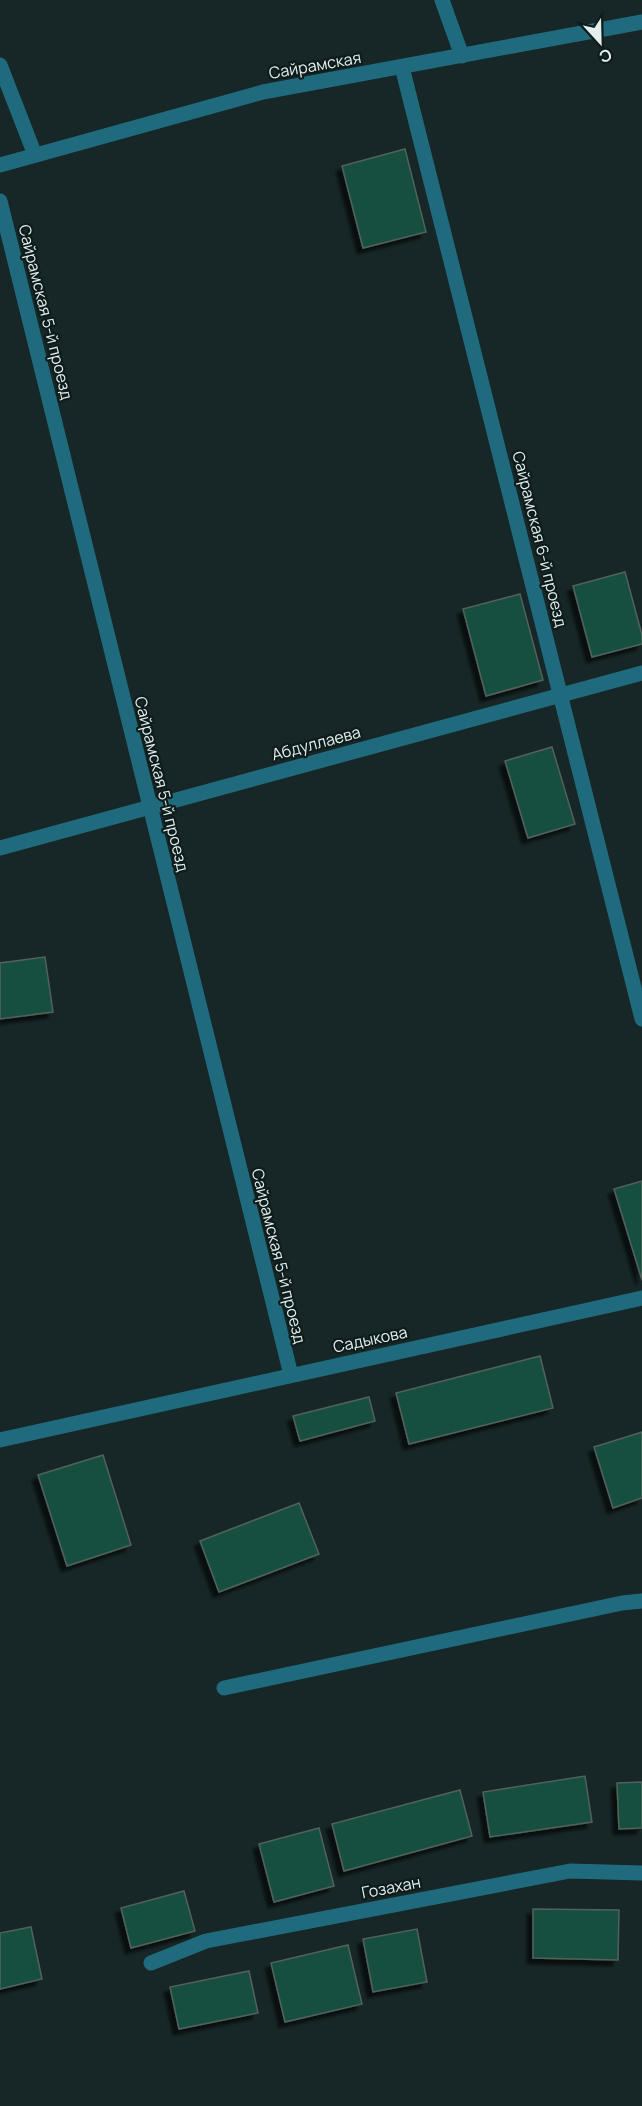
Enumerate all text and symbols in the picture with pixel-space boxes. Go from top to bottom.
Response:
north arrow [570,12,630,72]
text: С [596,43,615,68]
street label: Сайрамская [267,46,363,84]
street label: Сайрамская 5-й проезд [14,222,78,402]
street label: Сайрамская 6-й проезд [508,449,573,630]
street label: Сайрамская 5-й проезд [130,694,194,874]
street label: Абдуллаева [269,721,363,765]
street label: Сайрамская 5-й проезд [247,1166,311,1346]
street label: Садыкова [331,1320,409,1358]
street label: Гозахан [359,1870,423,1904]

